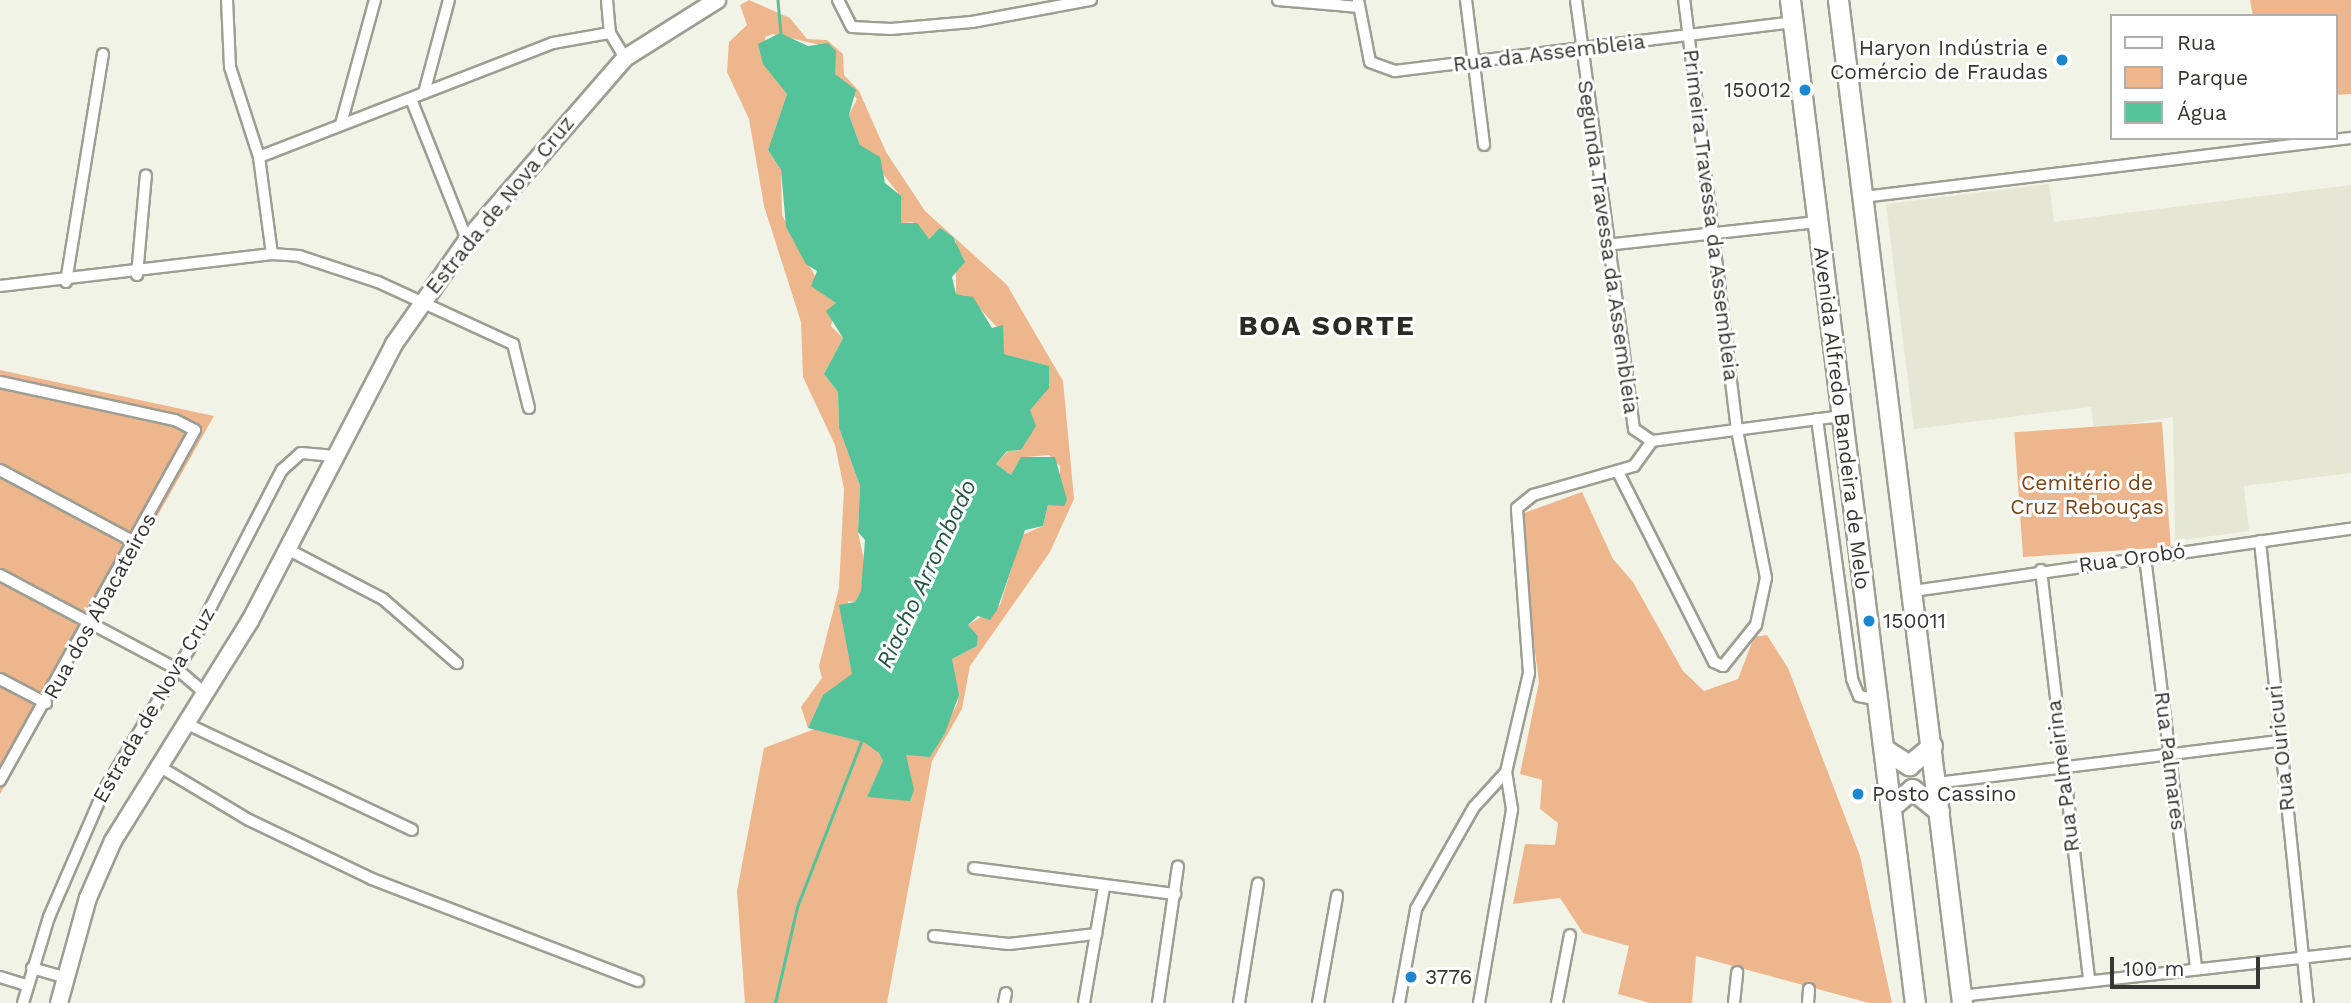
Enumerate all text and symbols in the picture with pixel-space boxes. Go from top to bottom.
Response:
legend [2110,14,2337,140]
street label: Rua da Assembleia [1451,29,1647,77]
text: Rua [2177,30,2216,55]
place label: Haryon Indústria e Comércio de Fraudas [1830,35,2048,85]
street label: Primeira Travessa da Assembleia [1678,46,1744,384]
marker: Haryon Indústria e Comércio de Fraudas [2054,52,2070,68]
text: Parque [2177,65,2248,90]
street label: Segunda Travessa da Assembleia [1572,77,1644,417]
place label: 150012 [1724,77,1791,103]
marker: 150012 [1797,82,1813,98]
text: Água [2177,100,2227,125]
street label: Estrada de Nova Cruz [420,111,580,299]
street label: Avenida Alfredo Bandeira de Melo [1808,244,1876,592]
district label: BOA SORTE [1239,309,1415,343]
park label: Cemitério de Cruz Rebouças [2010,470,2164,520]
water label: Riacho Arrombado [871,475,983,673]
street label: Rua dos Abacateiros [38,508,162,704]
street label: Rua Orobó [2077,538,2187,578]
street label: Estrada de Nova Cruz [87,602,221,808]
place label: 150011 [1883,608,1946,634]
marker: 150011 [1861,613,1877,629]
street label: Rua Ouricuri [2262,683,2300,813]
street label: Rua Palmares [2149,690,2191,832]
street label: Rua Palmeirina [2041,698,2085,854]
place label: Posto Cassino [1872,781,2016,807]
marker: Posto Cassino [1850,786,1866,802]
scale bar [2113,944,2264,988]
text: 100 m [2123,956,2185,981]
place label: 3776 [1425,964,1472,990]
marker: 3776 [1403,969,1419,985]

